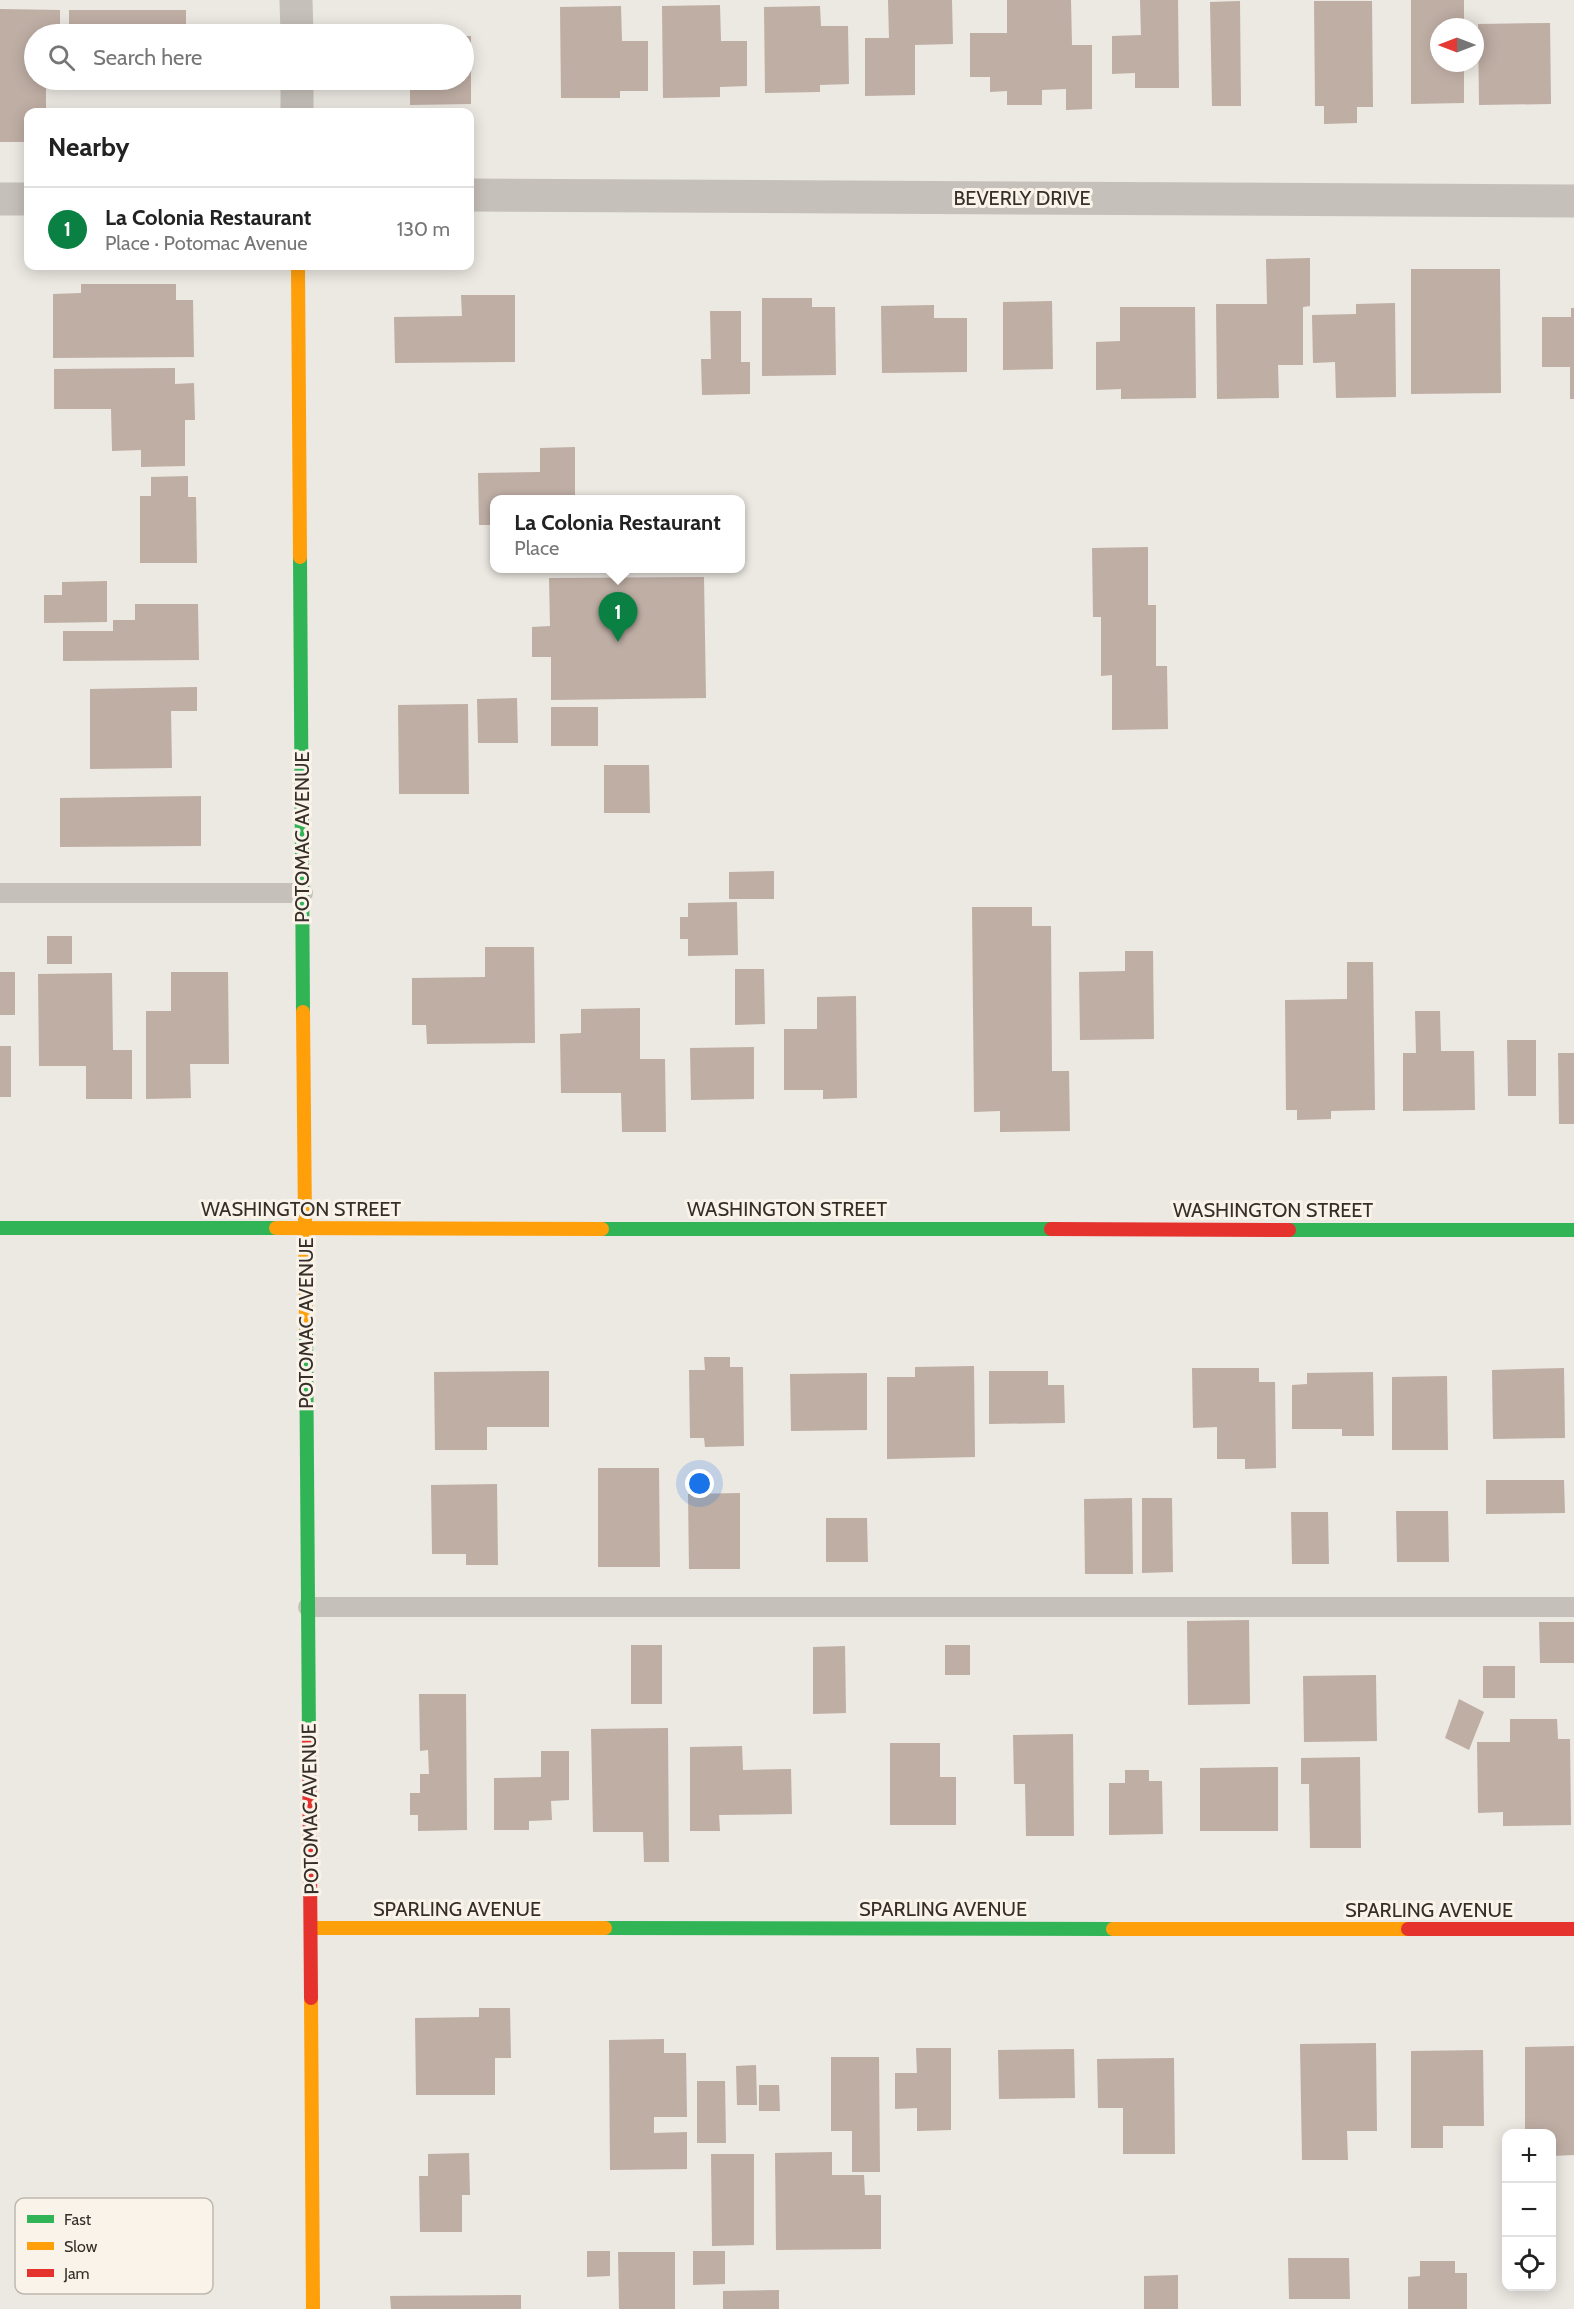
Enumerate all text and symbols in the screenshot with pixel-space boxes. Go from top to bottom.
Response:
north arrow [1430,18,1484,72]
search box [24,24,474,90]
icon: search [45,41,78,74]
text: Search here [93,44,202,71]
text: Nearby [48,131,129,163]
street label: BEVERLY DRIVE [953,186,1091,210]
text: La Colonia Restaurant [105,204,311,231]
text: 1 [64,217,71,241]
text: 130 m [397,217,450,241]
text: Place · Potomac Avenue [105,231,307,255]
popup [490,495,745,573]
text: La Colonia Restaurant [514,509,721,536]
text: Place [514,536,559,560]
pin: 1 [598,592,638,642]
street label: POTOMAC AVENUE [290,751,314,923]
street label: WASHINGTON STREET [201,1197,401,1221]
street label: WASHINGTON STREET [687,1197,887,1221]
street label: WASHINGTON STREET [1173,1198,1373,1222]
street label: POTOMAC AVENUE [294,1237,318,1409]
your location [685,1469,714,1498]
street label: POTOMAC AVENUE [297,1723,323,1895]
street label: SPARLING AVENUE [373,1897,541,1921]
street label: SPARLING AVENUE [859,1897,1027,1921]
street label: SPARLING AVENUE [1345,1898,1513,1922]
map controls [1502,2129,1556,2291]
button: + [1502,2129,1556,2183]
button: − [1502,2183,1556,2237]
legend [15,2198,213,2294]
text: Fast [64,2210,92,2229]
text: Slow [64,2237,98,2256]
button: locate [1502,2237,1556,2291]
text: Jam [63,2264,90,2283]

